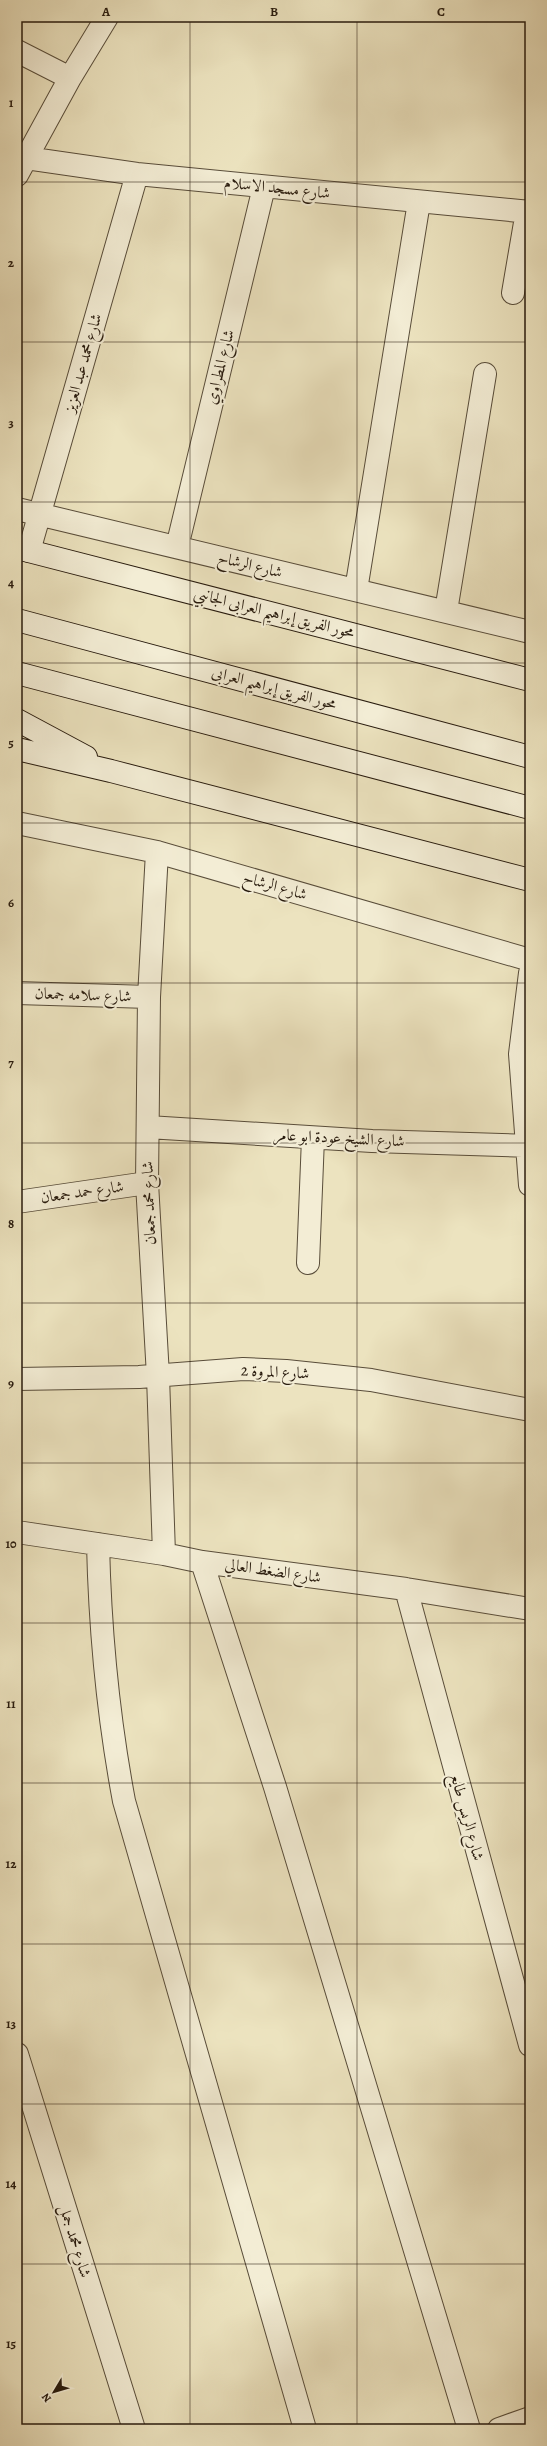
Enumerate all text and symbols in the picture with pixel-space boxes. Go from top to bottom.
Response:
text: A [101,3,111,20]
text: B [270,3,278,20]
text: C [437,3,445,20]
text: 1 [9,94,14,111]
street label: شارع مسجد الاسلام [223,171,331,207]
text: 2 [8,254,15,271]
street label: شارع محمد عبد العزيز [58,311,110,418]
street label: شارع المطراوي [200,327,242,407]
text: 3 [8,414,14,431]
street label: شارع الرشاح [215,546,285,587]
text: 4 [8,574,14,591]
street label: محور الفريق إبراهيم العرابى الجانبي [190,582,357,649]
street label: محور الفريق إبراهيم العرابى [208,661,339,720]
text: 5 [8,734,14,751]
street label: شارع الرشاح [239,866,310,909]
text: 6 [8,894,14,911]
street label: شارع سلامه جمعان [34,982,132,1010]
text: 7 [8,1054,14,1071]
street label: شارع الشيخ عودة ابو عامر [273,1124,405,1155]
street label: شارع محمد جمعان [137,1161,163,1245]
street label: شارع حمد جمعان [39,1175,125,1211]
text: 8 [8,1215,14,1232]
street label: شارع المروة 2 [240,1359,310,1387]
text: 9 [8,1375,14,1392]
text: 10 [5,1535,17,1552]
street label: شارع الضغط العالي [223,1553,323,1591]
text: 11 [6,1695,16,1712]
street label: شارع الريس طايع [441,1771,489,1864]
text: 12 [6,1855,17,1872]
text: 13 [6,2015,17,2032]
text: 14 [6,2175,16,2192]
street label: شارع محمد جمل [52,2202,97,2281]
text: 15 [6,2335,17,2352]
north arrow [34,2372,74,2412]
text: N [38,2390,55,2406]

